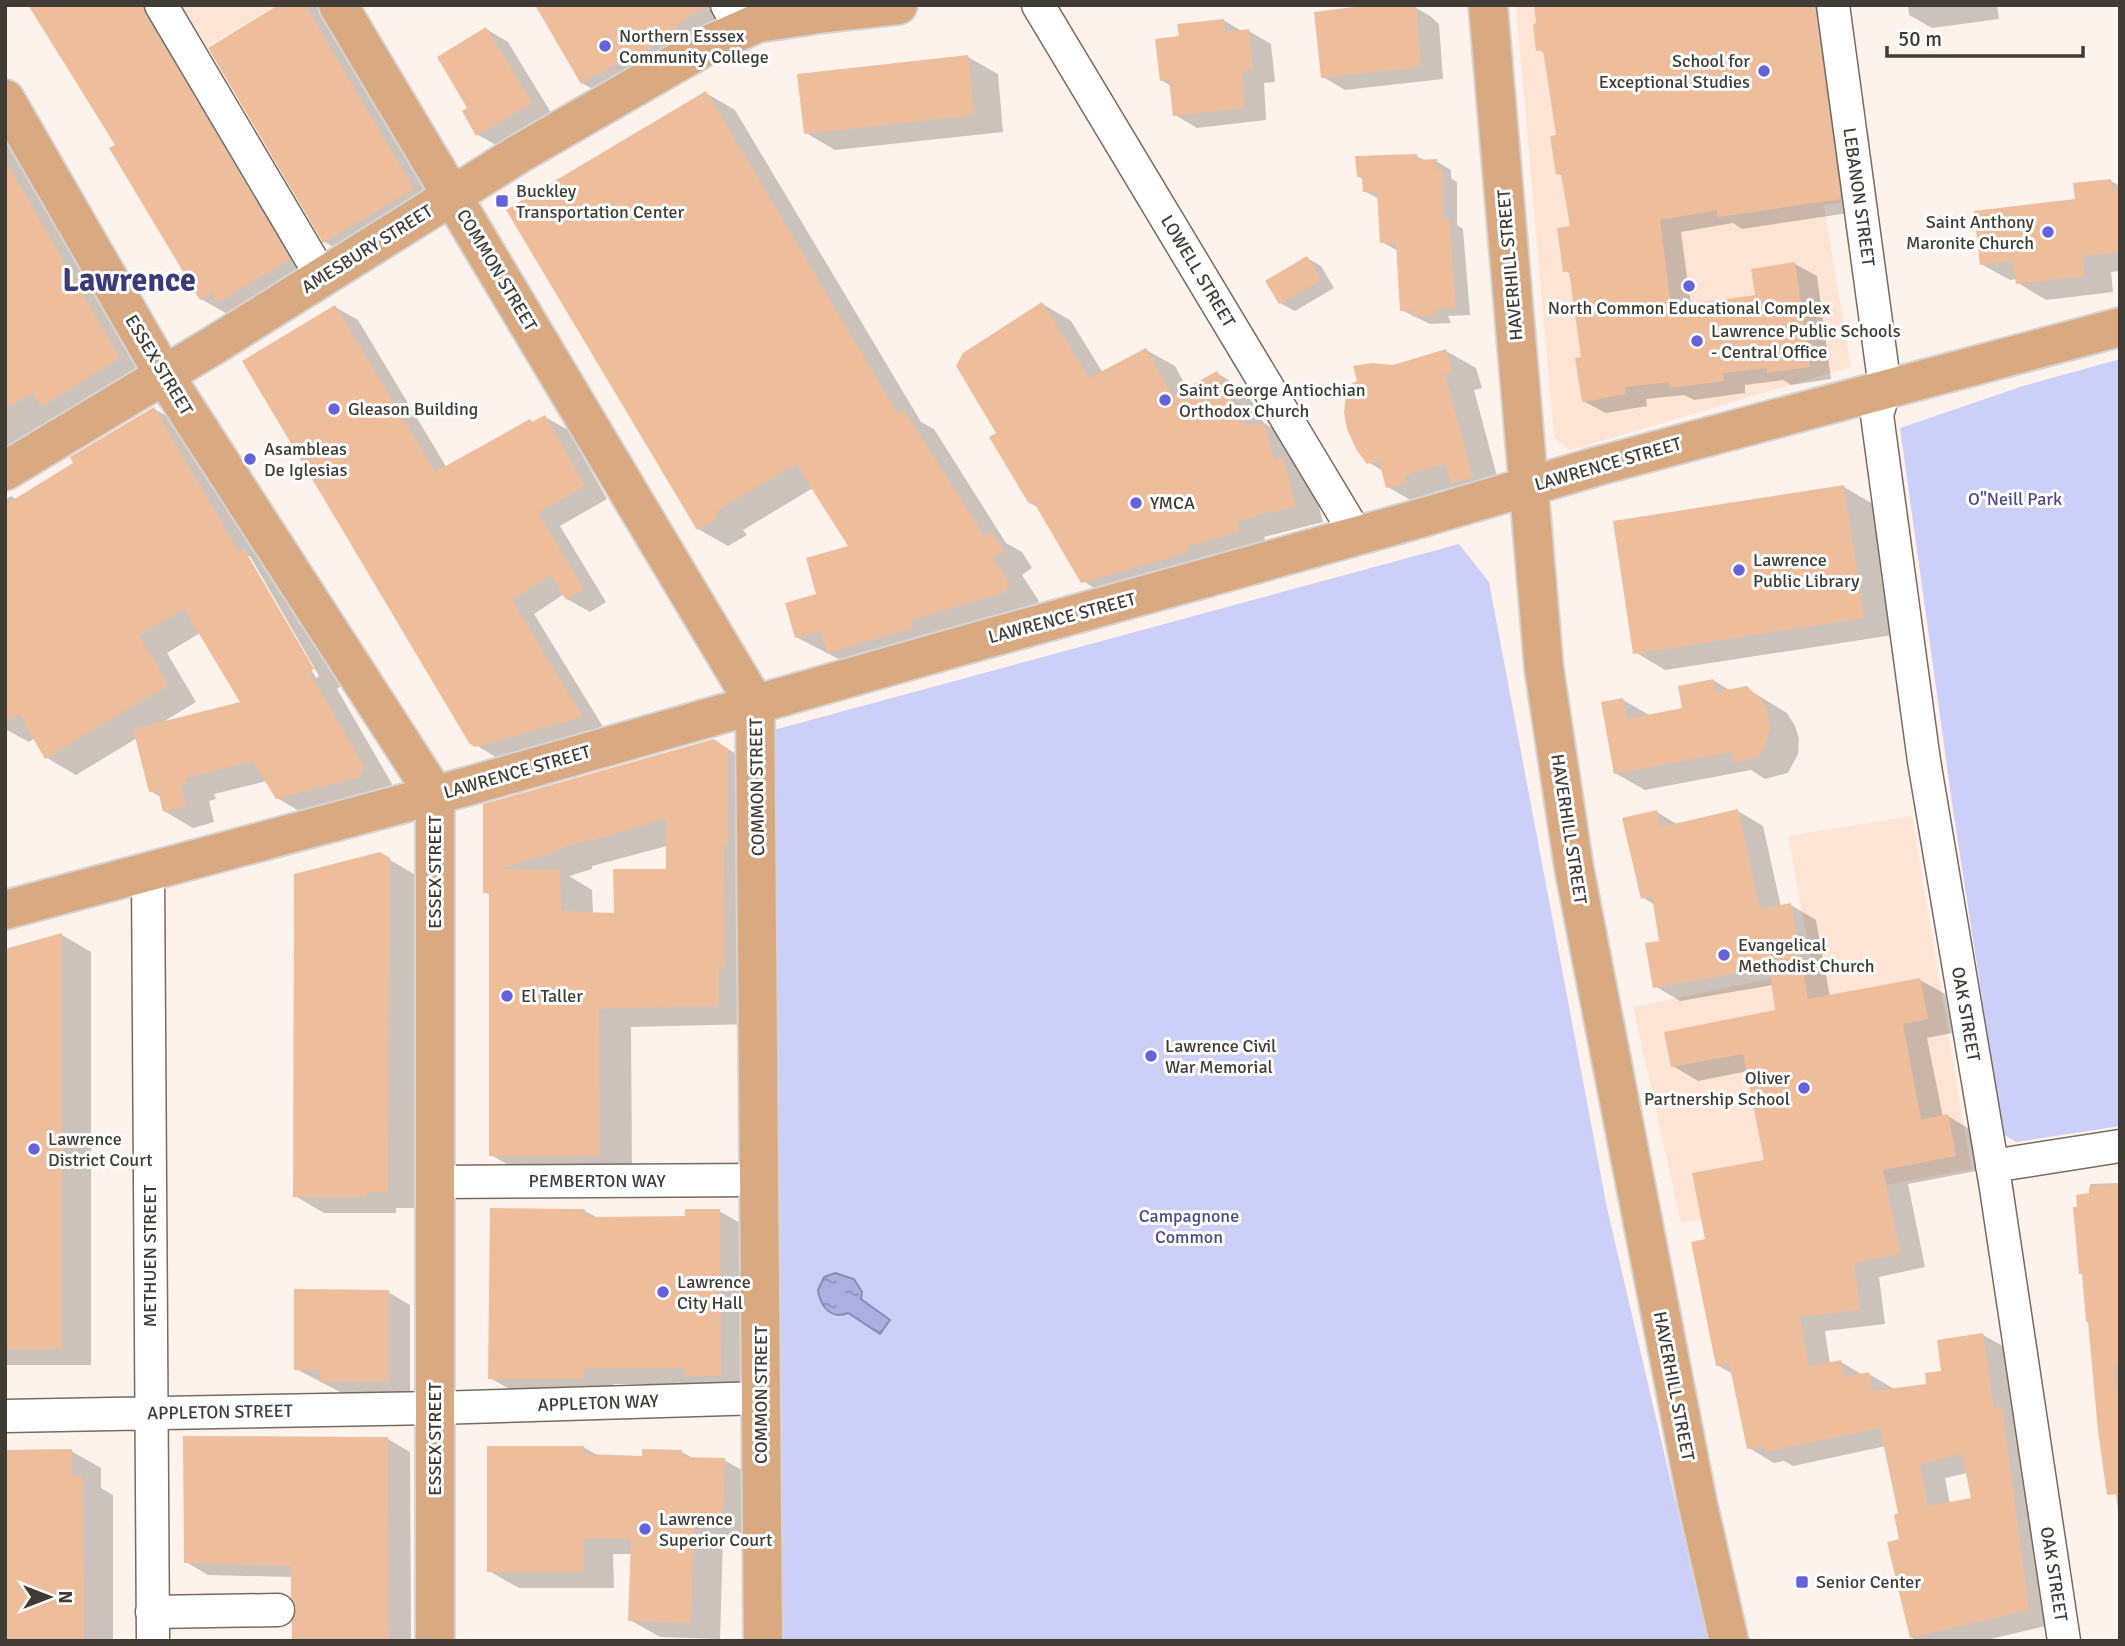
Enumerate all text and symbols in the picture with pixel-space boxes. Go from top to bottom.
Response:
scale bar [1887,14,2083,58]
place label: Northern Esssex Community College [619,25,769,68]
text: 50 m [1898,26,1942,52]
marker: Northern Esssex Community College [597,38,613,54]
place label: School for Exceptional Studies [1599,50,1750,93]
marker: School for Exceptional Studies [1756,63,1772,79]
street label: LEBANON STREET [1838,126,1880,268]
place label: Buckley Transportation Center [516,180,685,223]
street label: HAVERHILL STREET [1492,188,1528,342]
marker: Buckley Transportation Center [494,193,510,209]
street label: AMESBURY STREET [297,200,437,298]
street label: COMMON STREET [452,205,542,335]
street label: LOWELL STREET [1156,211,1240,331]
place label: Saint Anthony Maronite Church [1906,211,2035,254]
marker: Saint Anthony Maronite Church [2040,224,2056,240]
district label: Lawrence [62,261,196,300]
marker: North Common Educational Complex [1681,278,1697,294]
place label: North Common Educational Complex [1548,297,1831,319]
street label: ESSEX STREET [120,311,198,419]
place label: Lawrence Public Schools - Central Office [1711,320,1901,363]
marker: Lawrence Public Schools - Central Office [1689,333,1705,349]
place label: Saint George Antiochian Orthodox Church [1179,379,1366,422]
marker: Saint George Antiochian Orthodox Church [1157,392,1173,408]
place label: Gleason Building [348,398,478,420]
marker: Gleason Building [326,401,342,417]
street label: LAWRENCE STREET [1532,432,1684,495]
place label: Asambleas De Iglesias [264,438,347,481]
marker: Asambleas De Iglesias [242,451,258,467]
park label: O"Neill Park [1968,488,2062,510]
place label: YMCA [1150,492,1195,514]
marker: YMCA [1128,495,1144,511]
place label: Lawrence Public Library [1753,549,1860,592]
marker: Lawrence Public Library [1731,562,1747,578]
street label: LAWRENCE STREET [986,588,1138,648]
street label: COMMON STREET [745,718,769,856]
street label: LAWRENCE STREET [441,740,593,803]
street label: HAVERHILL STREET [1546,752,1592,906]
street label: ESSEX STREET [424,815,446,929]
place label: Evangelical Methodist Church [1738,934,1875,977]
marker: Evangelical Methodist Church [1716,947,1732,963]
street label: OAK STREET [1947,965,1985,1063]
place label: El Taller [521,985,583,1007]
marker: El Taller [499,988,515,1004]
place label: Lawrence Civil War Memorial [1165,1035,1276,1078]
marker: Lawrence Civil War Memorial [1143,1048,1159,1064]
place label: Oliver Partnership School [1644,1067,1790,1110]
marker: Oliver Partnership School [1796,1080,1812,1096]
place label: Lawrence District Court [48,1128,153,1171]
marker: Lawrence District Court [26,1141,42,1157]
street label: PEMBERTON WAY [529,1170,665,1192]
street label: METHUEN STREET [139,1185,161,1327]
park label: Campagnone Common [1139,1205,1239,1248]
place label: Lawrence City Hall [677,1271,751,1314]
marker: Lawrence City Hall [655,1284,671,1300]
street label: HAVERHILL STREET [1649,1309,1699,1463]
street label: COMMON STREET [750,1326,772,1464]
street label: ESSEX STREET [424,1382,446,1496]
street label: APPLETON WAY [537,1390,659,1416]
street label: APPLETON STREET [147,1400,293,1424]
place label: Lawrence Superior Court [659,1508,772,1551]
marker: Lawrence Superior Court [637,1521,653,1537]
street label: OAK STREET [2036,1525,2072,1623]
north arrow [14,1562,84,1632]
place label: Senior Center [1816,1571,1921,1593]
marker: Senior Center [1794,1574,1810,1590]
text: N [53,1590,77,1604]

